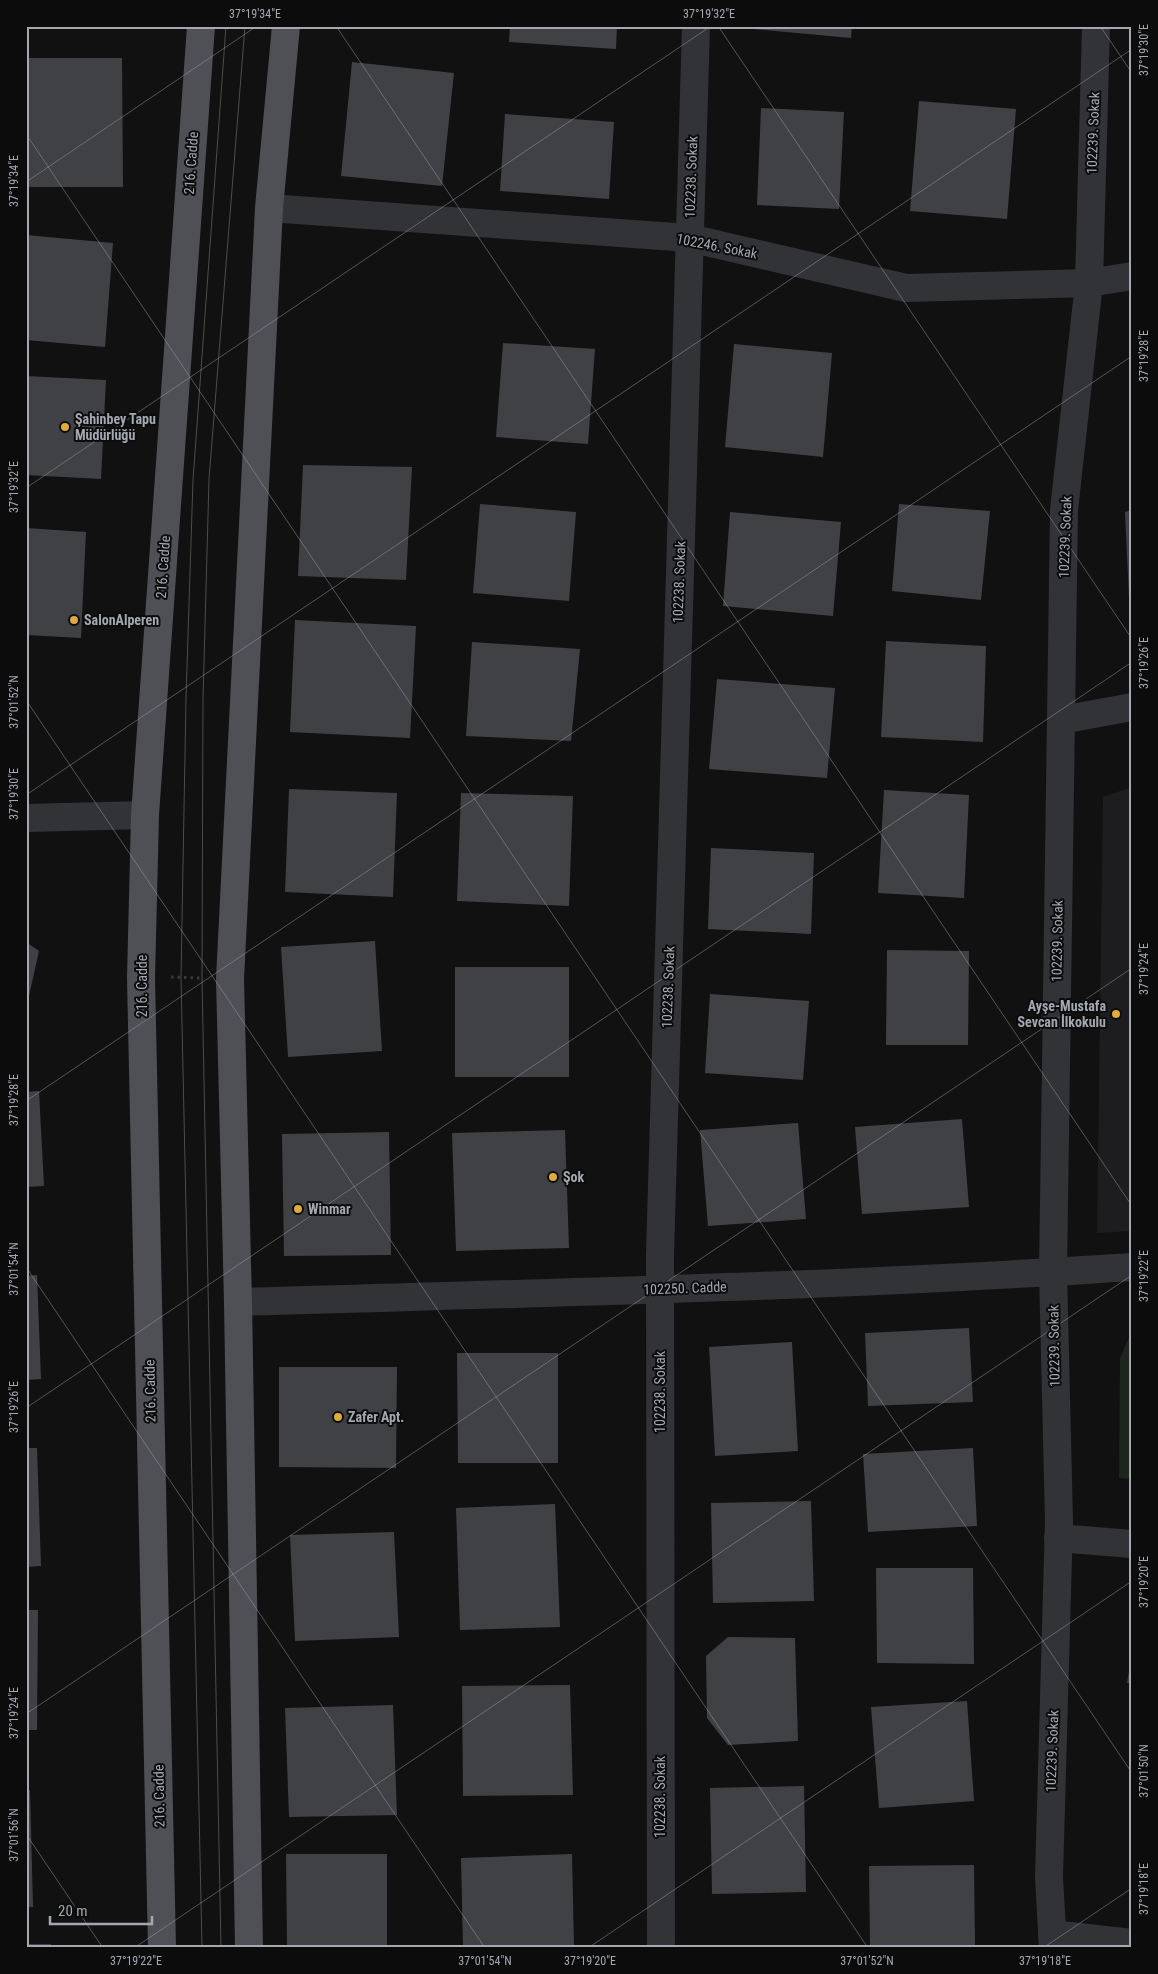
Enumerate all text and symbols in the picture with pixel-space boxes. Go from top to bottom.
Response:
text: 37°19'34"E [229,7,281,21]
text: 37°19'32"E [683,7,735,21]
text: 37°19'30"E [1137,24,1151,76]
street label: 102239. Sokak [1084,91,1102,174]
street label: 216. Cadde [181,131,201,195]
street label: 102238. Sokak [682,135,700,218]
text: 37°19'34"E [7,155,21,207]
street label: 102246. Sokak [675,230,759,262]
text: 37°19'28"E [1137,330,1151,382]
place label: Şahinbey Tapu Müdürlüğü [75,411,156,443]
marker: Şahinbey Tapu Müdürlüğü [59,421,71,433]
text: 37°19'32"E [7,461,21,513]
street label: 102239. Sokak [1056,495,1074,578]
street label: 216. Cadde [153,535,173,599]
street label: 102238. Sokak [670,540,688,623]
place label: SalonAlperen [84,612,159,628]
marker: SalonAlperen [68,614,80,626]
text: 37°19'26"E [1137,637,1151,689]
text: 37°01'52"N [7,675,21,729]
text: 37°19'30"E [7,768,21,820]
street label: 102239. Sokak [1048,899,1066,982]
text: 37°19'24"E [1137,943,1151,995]
street label: 102238. Sokak [659,945,677,1028]
street label: 216. Cadde [134,954,150,1017]
place label: Ayşe-Mustafa Sevcan İlkokulu [1018,998,1106,1030]
marker: Ayşe-Mustafa Sevcan İlkokulu [1110,1008,1122,1020]
text: 37°19'28"E [7,1074,21,1126]
place label: Şok [563,1169,585,1185]
marker: Şok [547,1171,559,1183]
place label: Winmar [308,1201,351,1217]
marker: Winmar [292,1203,304,1215]
text: 37°01'54"N [7,1242,21,1296]
text: 37°19'22"E [1137,1250,1151,1302]
street label: 102250. Cadde [643,1279,727,1297]
street label: 102239. Sokak [1045,1304,1063,1387]
street label: 102238. Sokak [652,1350,668,1433]
street label: 216. Cadde [141,1359,159,1423]
text: 37°19'26"E [7,1381,21,1433]
place label: Zafer Apt. [348,1409,404,1425]
marker: Zafer Apt. [332,1411,344,1423]
text: 37°19'20"E [1137,1556,1151,1608]
text: 37°19'24"E [7,1687,21,1739]
street label: 102239. Sokak [1043,1709,1061,1792]
text: 37°01'50"N [1137,1744,1151,1798]
street label: 102238. Sokak [652,1755,668,1838]
street label: 216. Cadde [150,1764,168,1828]
text: 37°01'56"N [7,1808,21,1862]
text: 37°19'18"E [1137,1863,1151,1915]
scale bar [50,1894,152,1926]
text: 20 m [58,1902,88,1920]
text: 37°19'22"E [110,1954,162,1968]
text: 37°01'54"N [458,1954,512,1968]
text: 37°19'20"E [564,1954,616,1968]
text: 37°01'52"N [840,1954,894,1968]
text: 37°19'18"E [1019,1954,1071,1968]

